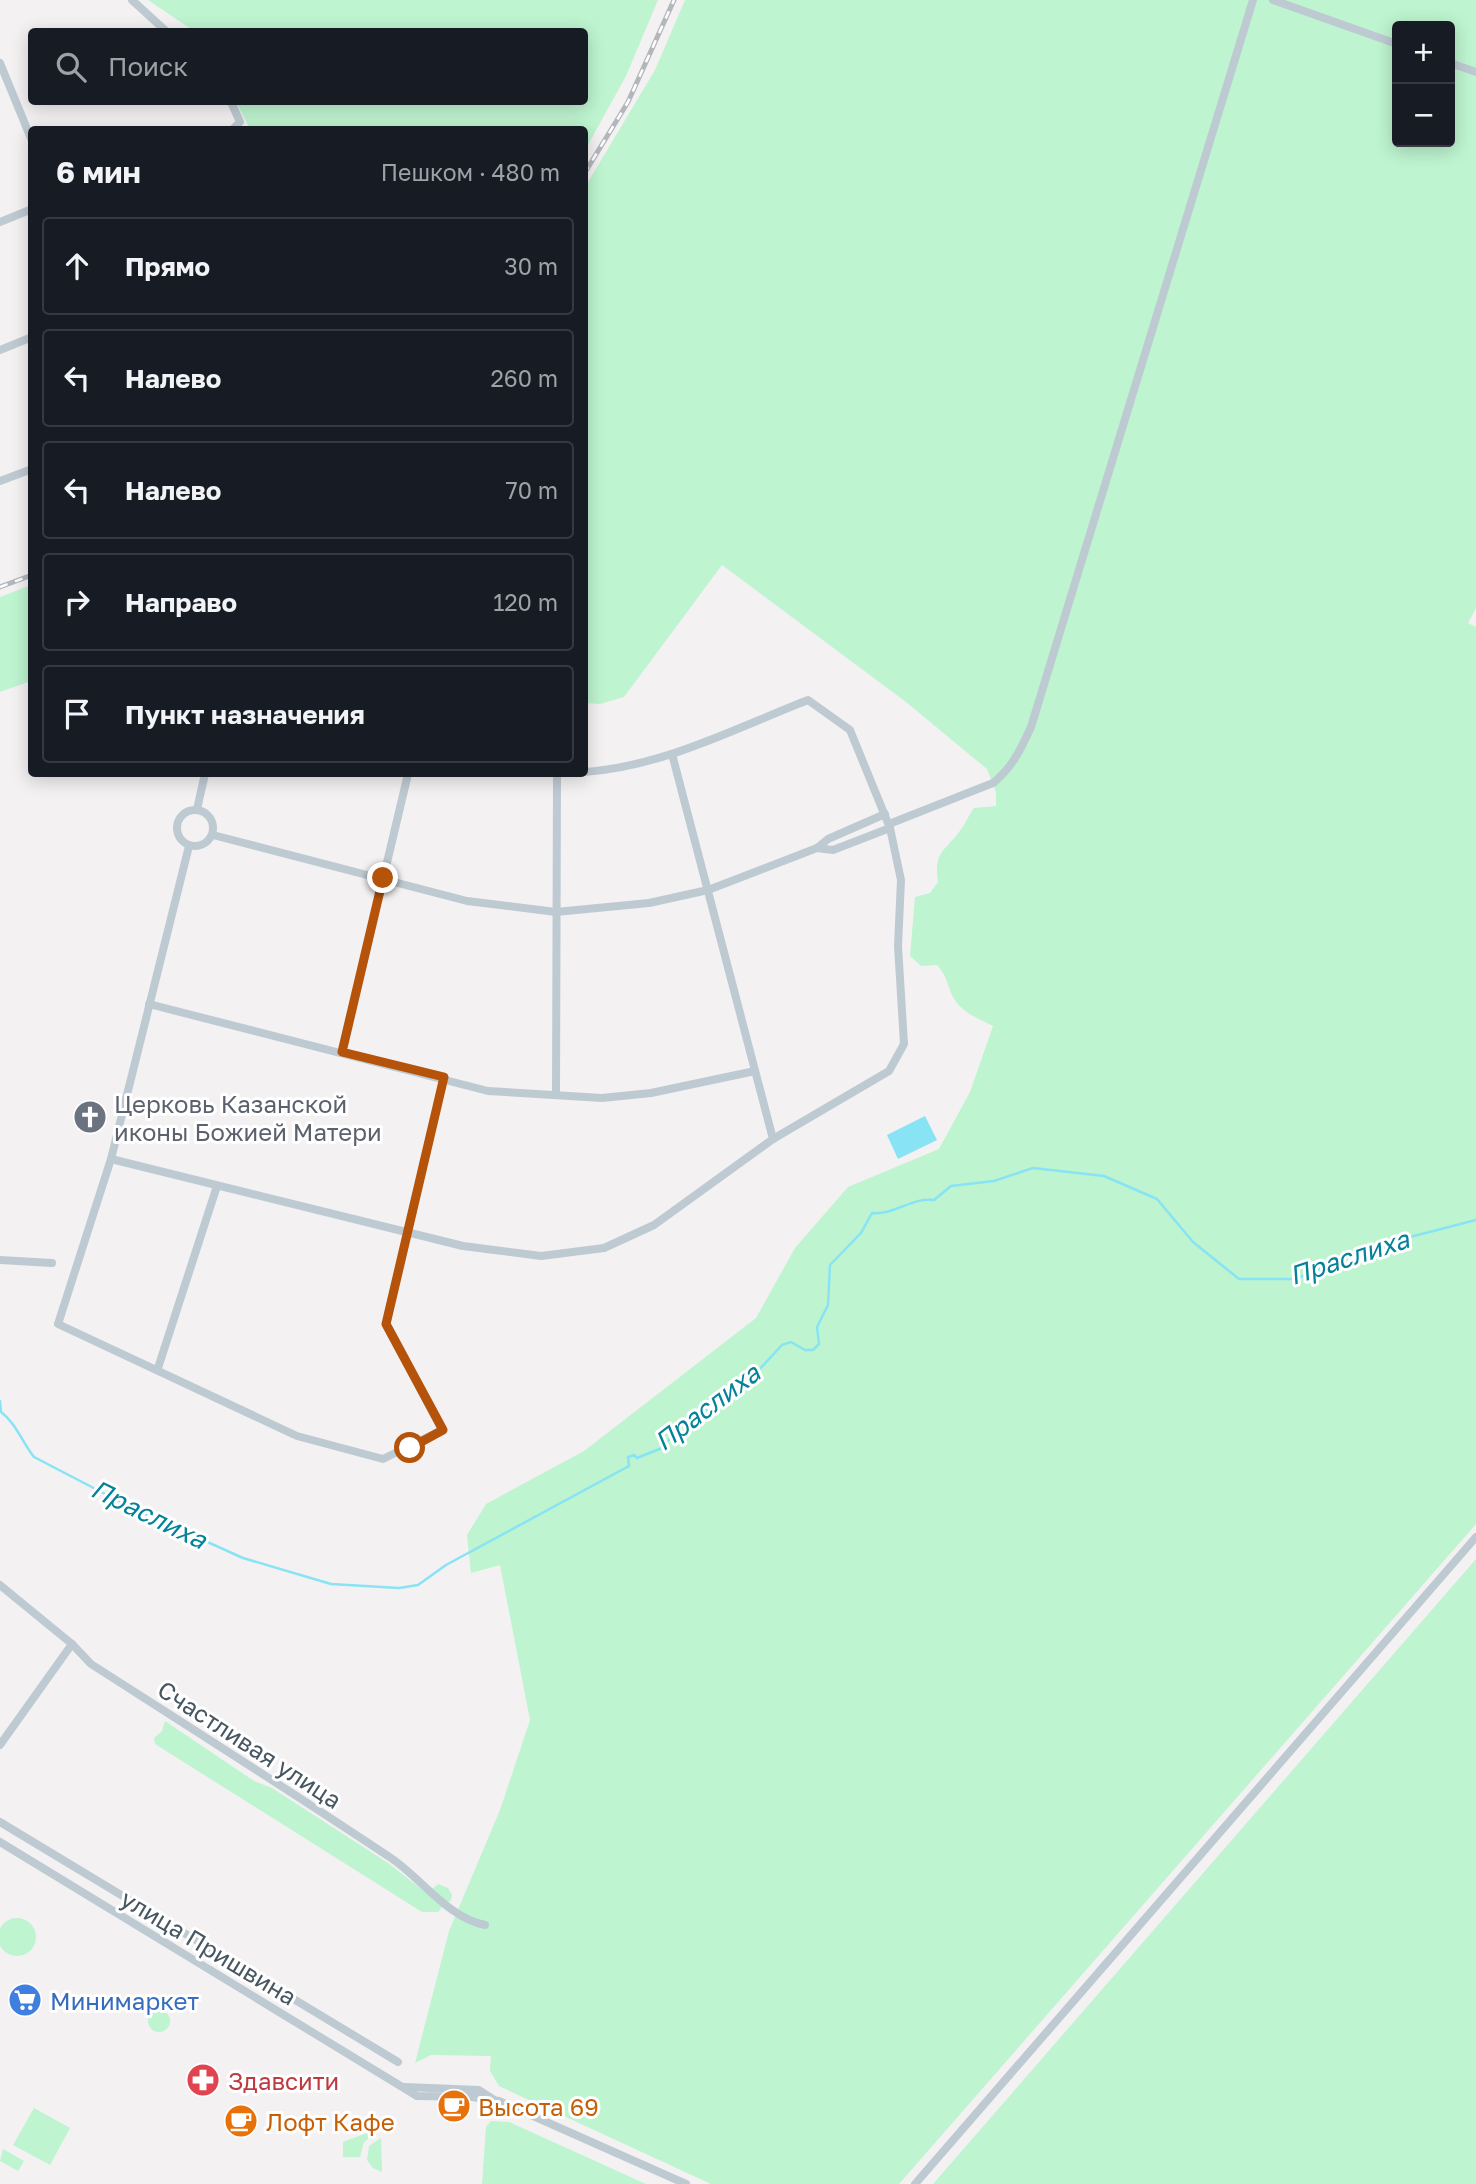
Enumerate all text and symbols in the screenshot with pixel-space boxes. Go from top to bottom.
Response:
map controls [1392,21,1455,147]
button: + [1392,21,1455,84]
search box [28,28,588,105]
icon: search [52,48,90,86]
text: Поиск [108,51,188,82]
button: − [1392,84,1455,147]
text: 6 мин [56,154,141,190]
text: Пешком · 480 m [381,158,560,186]
icon: ahead [58,247,96,285]
text: Прямо [125,251,210,282]
text: 30 m [504,252,558,280]
icon: left [58,359,96,397]
text: Налево [125,363,221,394]
text: 260 m [490,364,558,392]
icon: left [58,471,96,509]
text: Налево [125,475,221,506]
text: 70 m [505,476,558,504]
icon: right [58,583,96,621]
text: Направо [125,587,237,618]
text: 120 m [493,588,558,616]
icon: arrive [58,695,96,733]
text: Пункт назначения [125,699,365,730]
route end [367,862,398,893]
place label: Церковь Казанской иконы Божией Матери [114,1089,382,1146]
church icon: Церковь Казанской иконы Божией Матери [71,1098,109,1136]
water label: Праслиха [1285,1223,1414,1291]
water label: Праслиха [648,1356,767,1457]
route start [394,1432,425,1463]
water label: Праслиха [86,1473,213,1556]
street label: Счастливая улица [153,1674,347,1814]
street label: улица Пришвина [116,1883,302,2011]
supermarket icon: Минимаркет [6,1981,44,2019]
place label: Минимаркет [50,1986,199,2015]
pharmacy icon: Здавсити [184,2061,222,2099]
place label: Здавсити [228,2066,339,2095]
cafe icon: Высота 69 [435,2087,473,2125]
place label: Высота 69 [478,2092,599,2121]
cafe icon: Лофт Кафе [222,2102,260,2140]
place label: Лофт Кафе [266,2107,395,2136]

